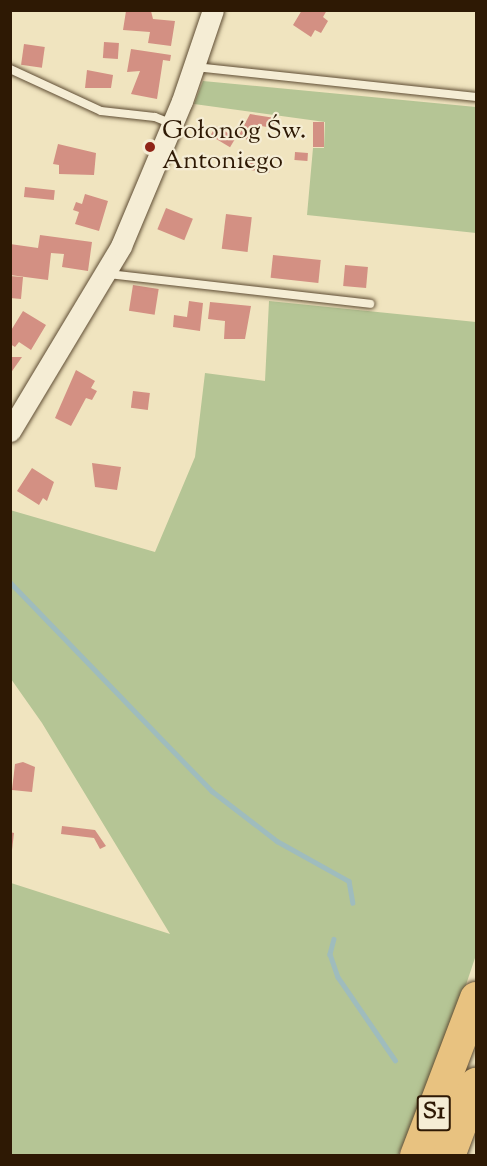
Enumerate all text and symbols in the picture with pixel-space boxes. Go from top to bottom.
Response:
place label: Gołonóg Św. Antoniego [162,116,306,178]
marker: Gołonóg Św. Antoniego [143,140,157,154]
road number: S1 [416,1092,452,1134]

